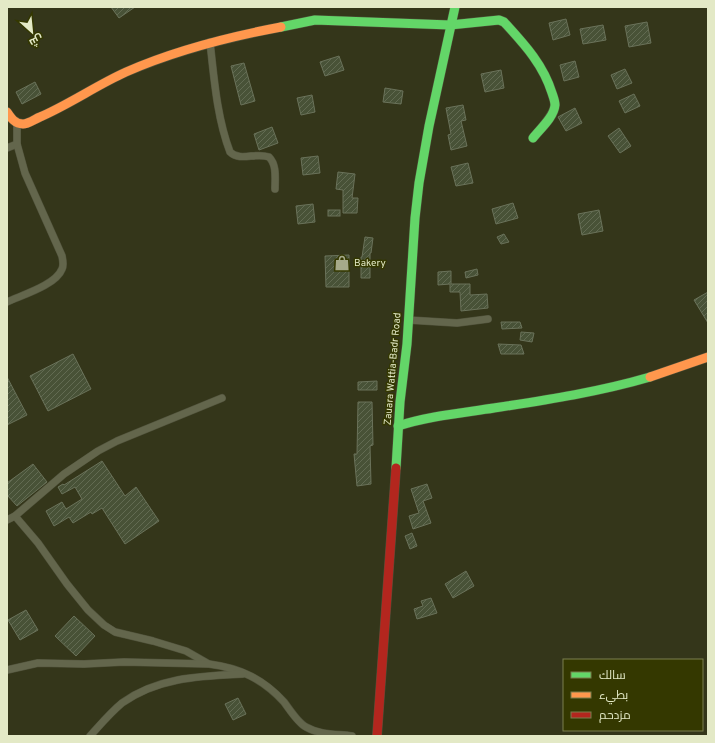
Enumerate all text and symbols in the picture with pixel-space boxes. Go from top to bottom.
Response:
north arrow [12,12,52,52]
text: ش [27,31,46,49]
shop icon: Bakery [333,254,351,272]
place label: Bakery [354,257,386,270]
street label: Zauara Wattia-Badr Road [382,312,404,426]
legend [563,659,703,731]
text: سالك [599,668,626,684]
text: بطيء [599,688,628,705]
text: مزدحم [599,708,631,724]

